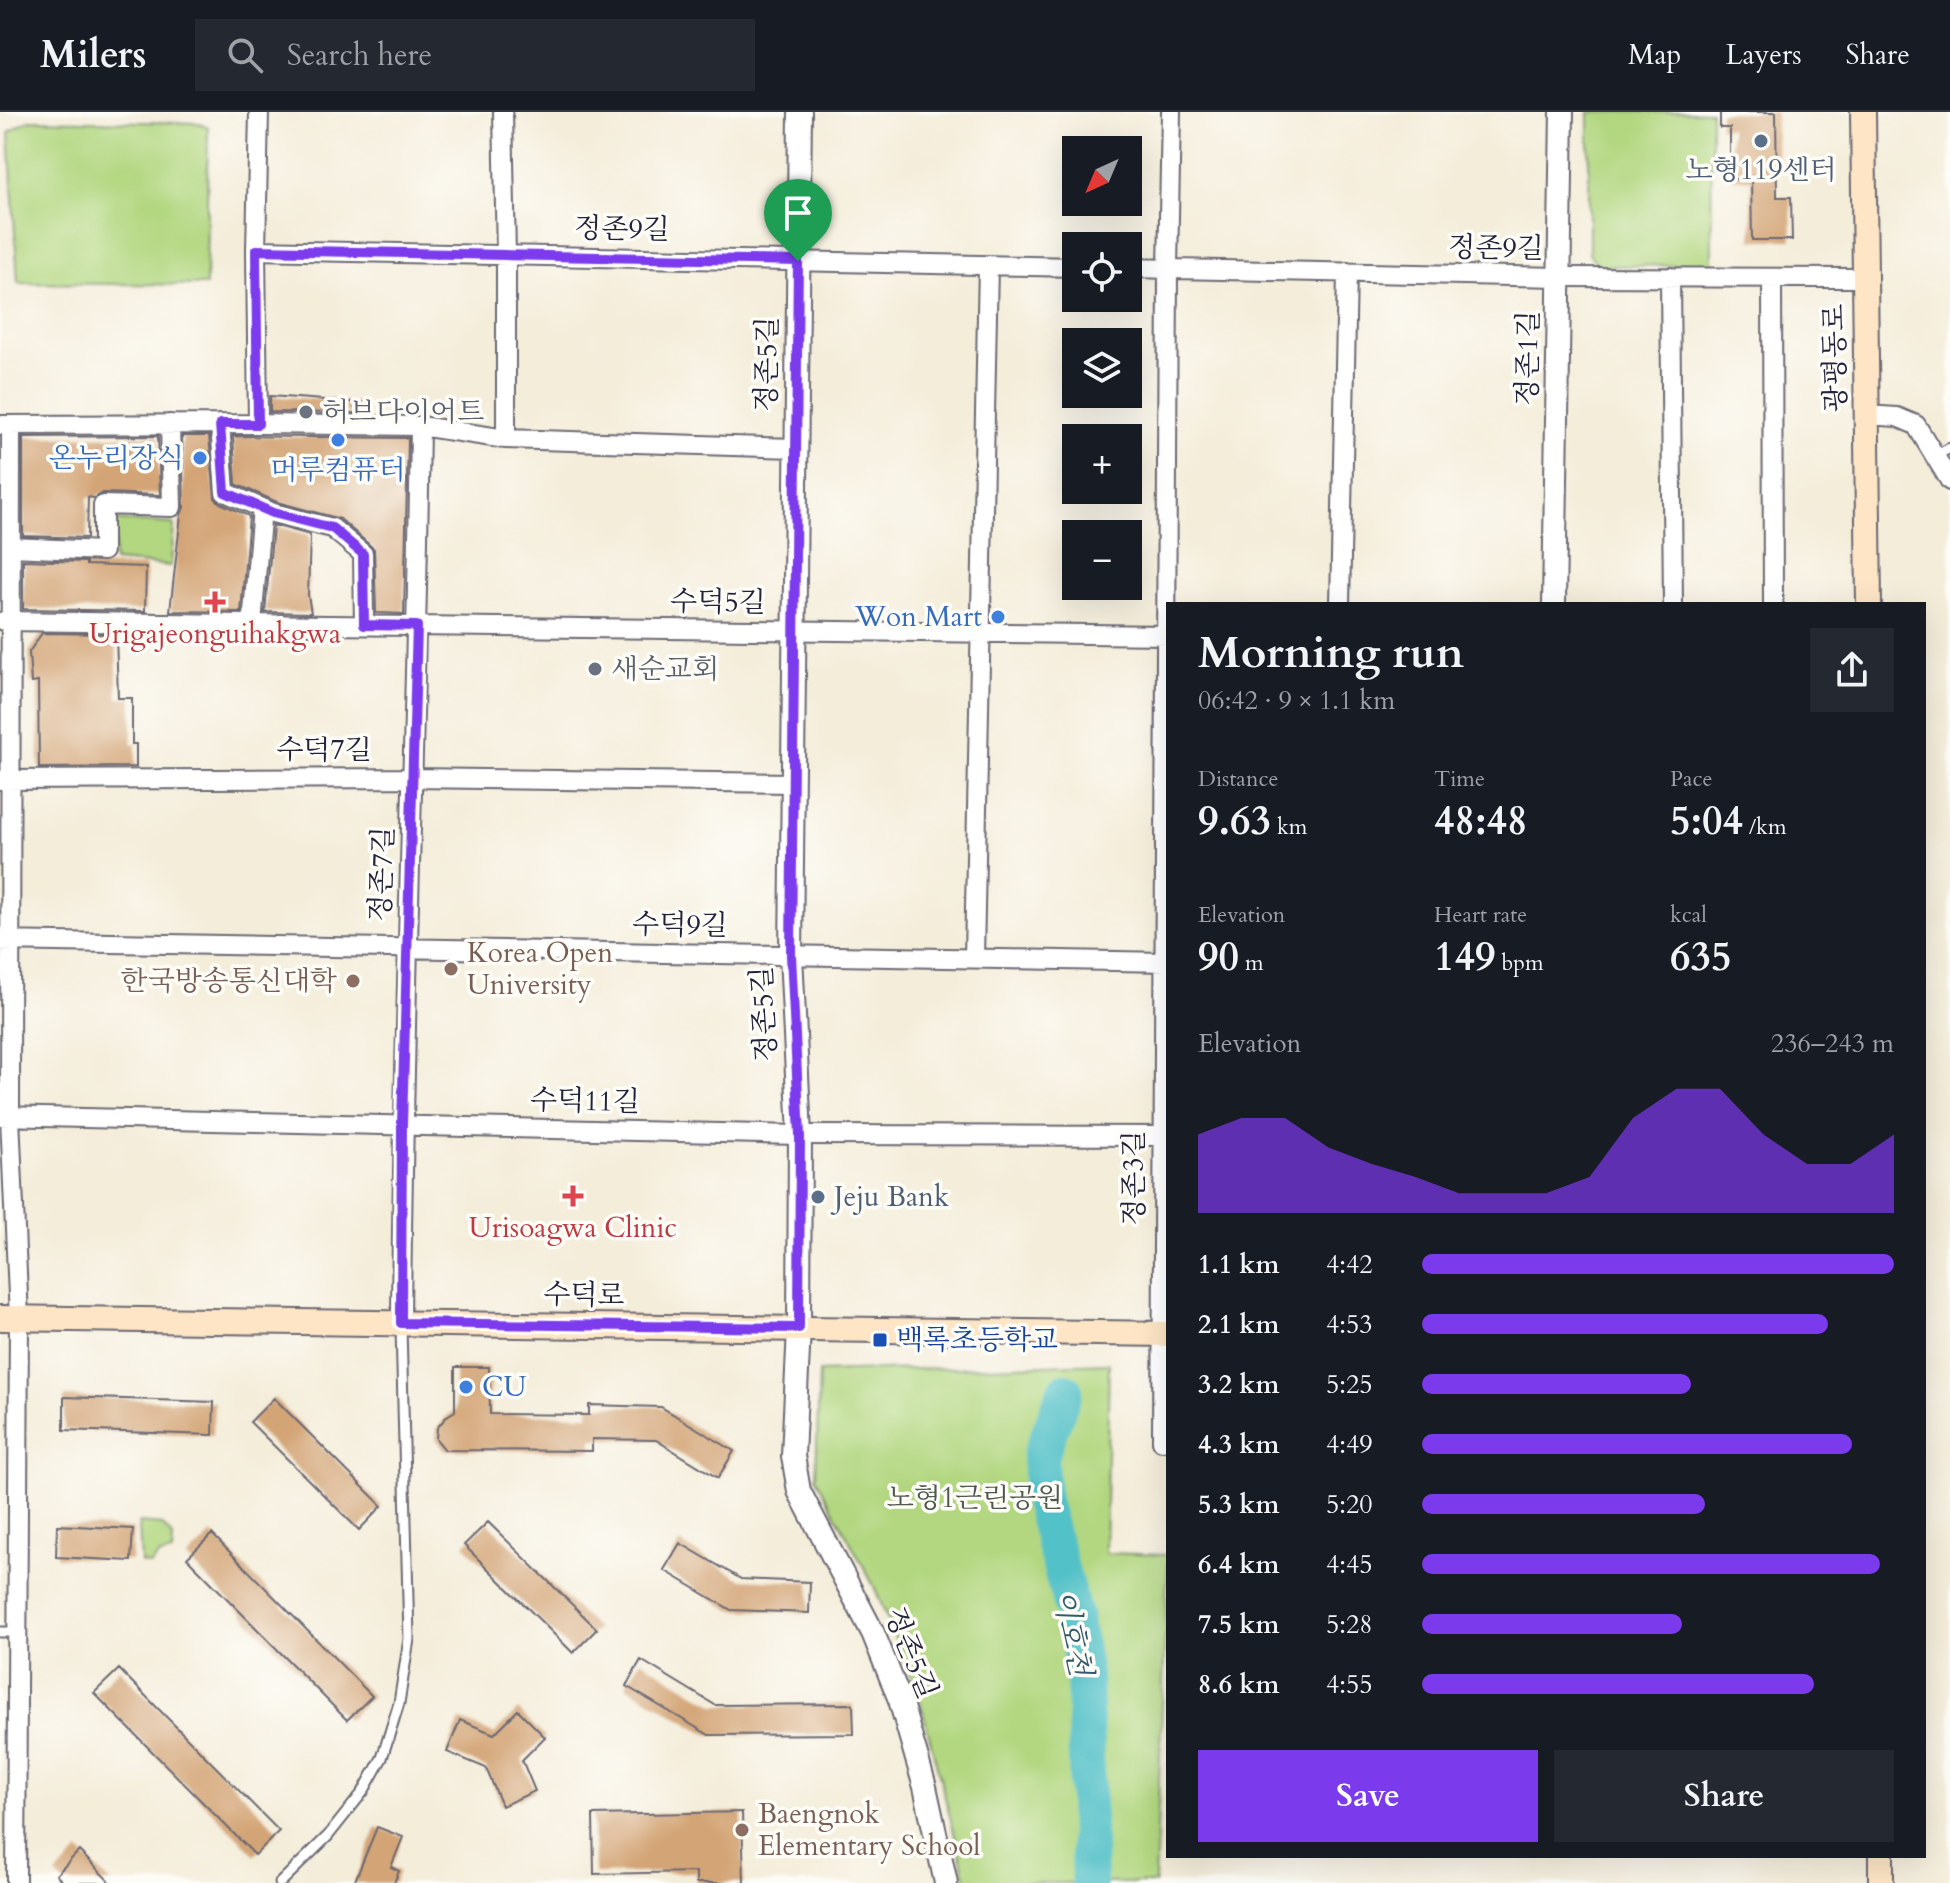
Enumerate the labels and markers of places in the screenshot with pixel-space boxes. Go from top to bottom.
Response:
marker: 노형119센터 [1752,132,1770,150]
place label: 노형119센터 [1685,151,1837,189]
pin [764,179,832,261]
place label: 허브다이어트 [322,393,484,431]
marker: 허브다이어트 [297,403,315,421]
marker: 머루컴퓨터 [329,431,347,449]
place label: 온누리장식 [49,439,184,477]
marker: 온누리장식 [191,449,209,467]
place label: 머루컴퓨터 [270,451,406,489]
marker: Urigajeonguihakgwa [204,591,226,613]
place label: Won Mart [854,598,982,636]
marker: Won Mart [989,608,1007,626]
place label: Urigajeonguihakgwa [89,615,341,653]
place label: 새순교회 [611,650,719,688]
marker: 새순교회 [586,660,604,678]
place label: Korea Open University [467,934,613,1004]
marker: Korea Open University [442,960,460,978]
place label: 한국방송통신대학 [121,962,337,1000]
marker: 한국방송통신대학 [344,972,362,990]
place label: Jeju Bank [830,1178,949,1216]
marker: Urisoagwa Clinic [562,1185,584,1207]
marker: Jeju Bank [809,1188,827,1206]
place label: Urisoagwa Clinic [469,1209,677,1247]
place label: 백록초등학교 [896,1321,1058,1359]
marker: 백록초등학교 [871,1331,889,1349]
place label: CU [482,1368,526,1406]
marker: CU [457,1378,475,1396]
place label: Baengnok Elementary School [758,1795,980,1865]
marker: Baengnok Elementary School [733,1821,751,1839]

